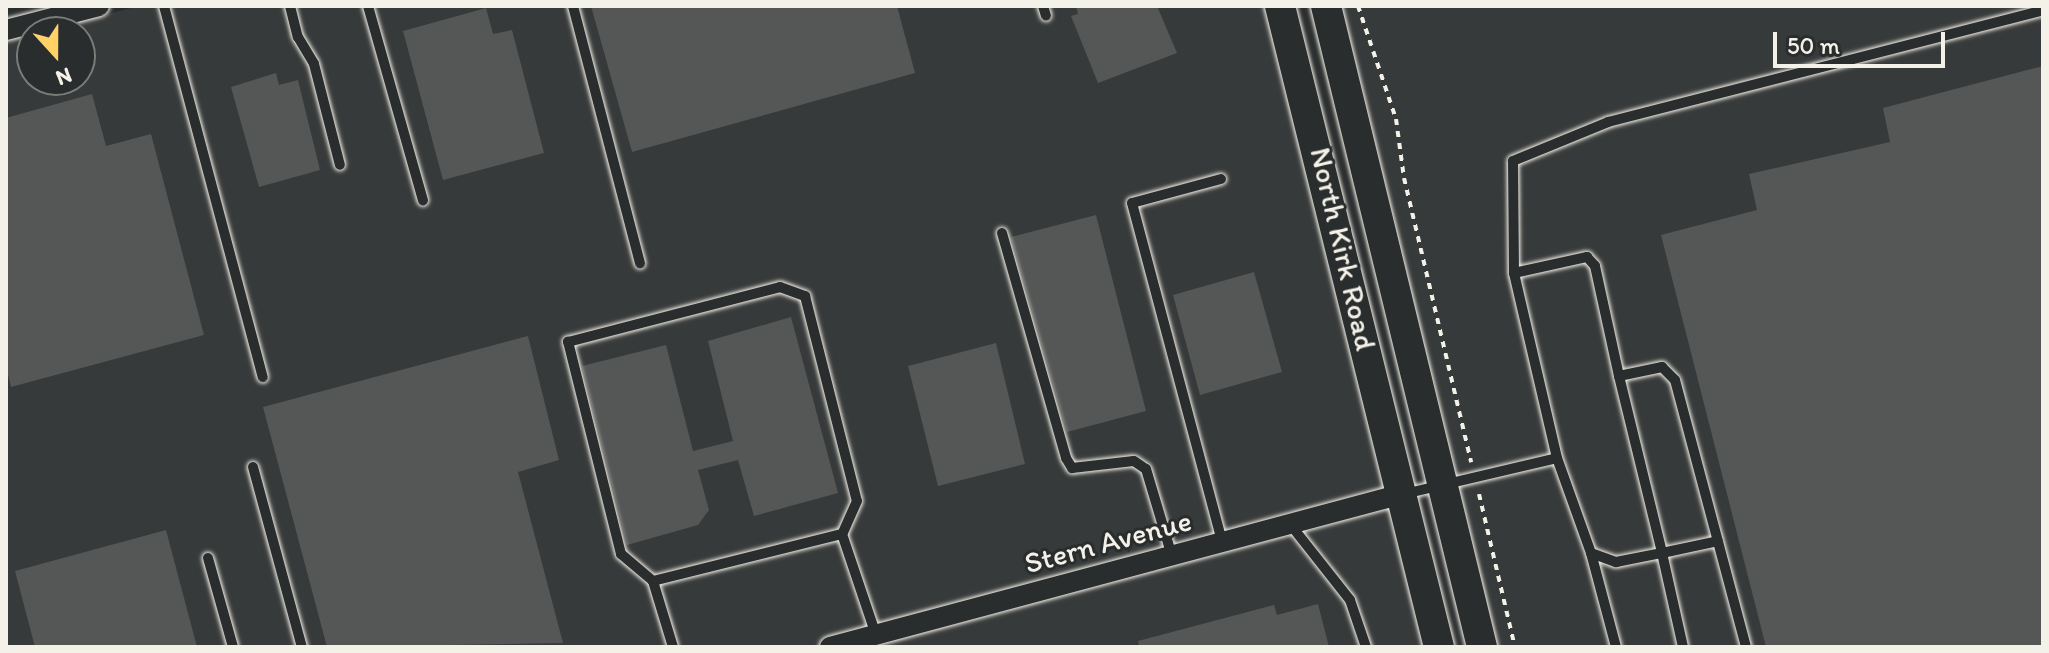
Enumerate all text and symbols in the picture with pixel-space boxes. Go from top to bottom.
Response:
north arrow [16,16,96,96]
scale bar [1777,16,1949,66]
text: 50 m [1787,31,1840,60]
text: N [52,62,76,92]
street label: North Kirk Road [1302,144,1384,354]
street label: Stern Avenue [1021,502,1195,582]

